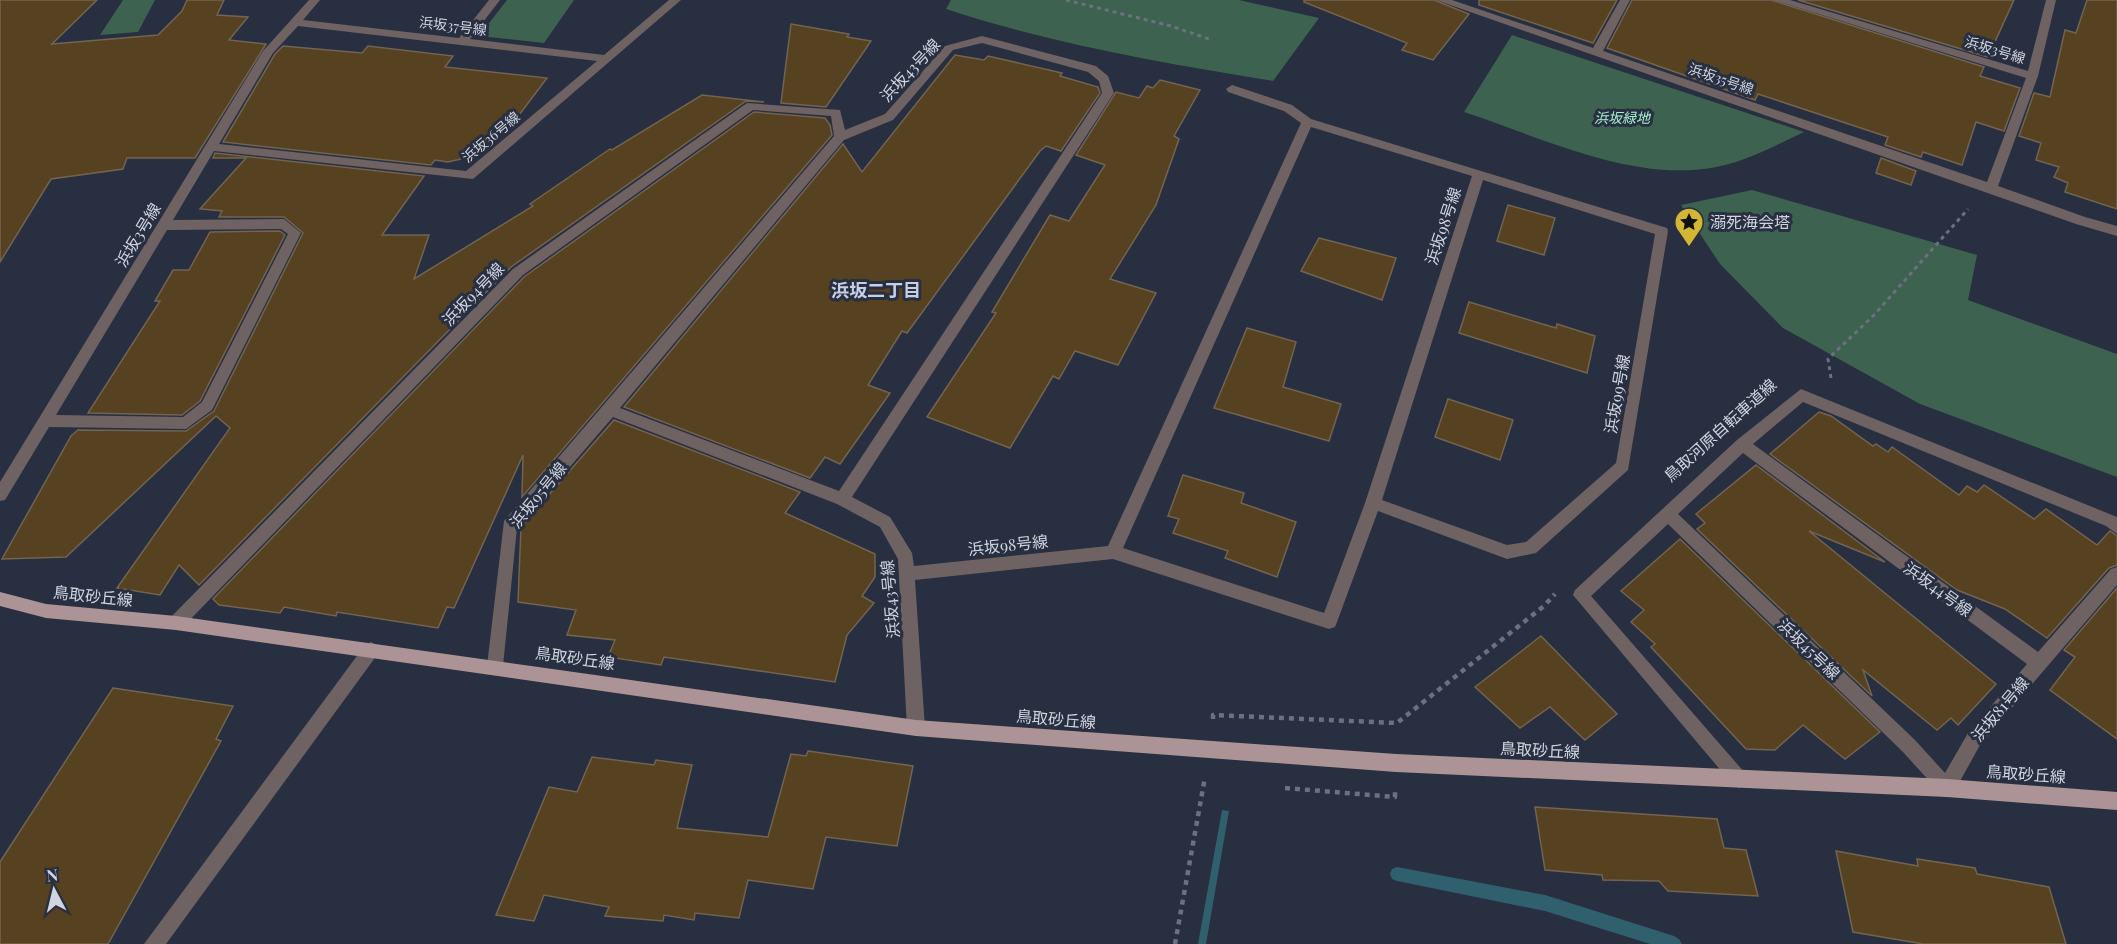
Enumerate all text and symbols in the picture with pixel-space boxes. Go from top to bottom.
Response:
street label: 浜坂37号線 [418,12,488,39]
street label: 浜坂3号線 [1963,31,2028,68]
street label: 浜坂43号線 [875,34,944,106]
street label: 浜坂35号線 [1686,58,1756,99]
street label: 浜坂36号線 [458,107,523,166]
park label: 浜坂緑地 [1594,108,1652,127]
street label: 浜坂98号線 [1420,184,1465,267]
street label: 浜坂3号線 [110,199,165,271]
place icon: 溺死海会塔 [1673,206,1705,248]
place label: 溺死海会塔 [1710,211,1790,232]
street label: 浜坂94号線 [437,258,508,330]
district label: 浜坂二丁目 [831,278,921,302]
street label: 浜坂99号線 [1599,353,1634,435]
street label: 鳥取河原自転車道線 [1659,374,1780,486]
street label: 浜坂95号線 [505,457,571,532]
street label: 浜坂98号線 [967,530,1049,559]
street label: 浜坂44号線 [1900,557,1977,621]
street label: 浜坂43号線 [876,559,903,639]
street label: 鳥取砂丘線 [52,581,134,610]
street label: 浜坂45号線 [1774,614,1845,683]
street label: 鳥取砂丘線 [534,642,616,673]
street label: 浜坂81号線 [1966,672,2033,745]
street label: 鳥取砂丘線 [1015,705,1097,732]
street label: 鳥取砂丘線 [1500,737,1581,762]
street label: 鳥取砂丘線 [1985,760,2067,787]
north arrow [24,860,84,920]
text: N [45,863,60,886]

